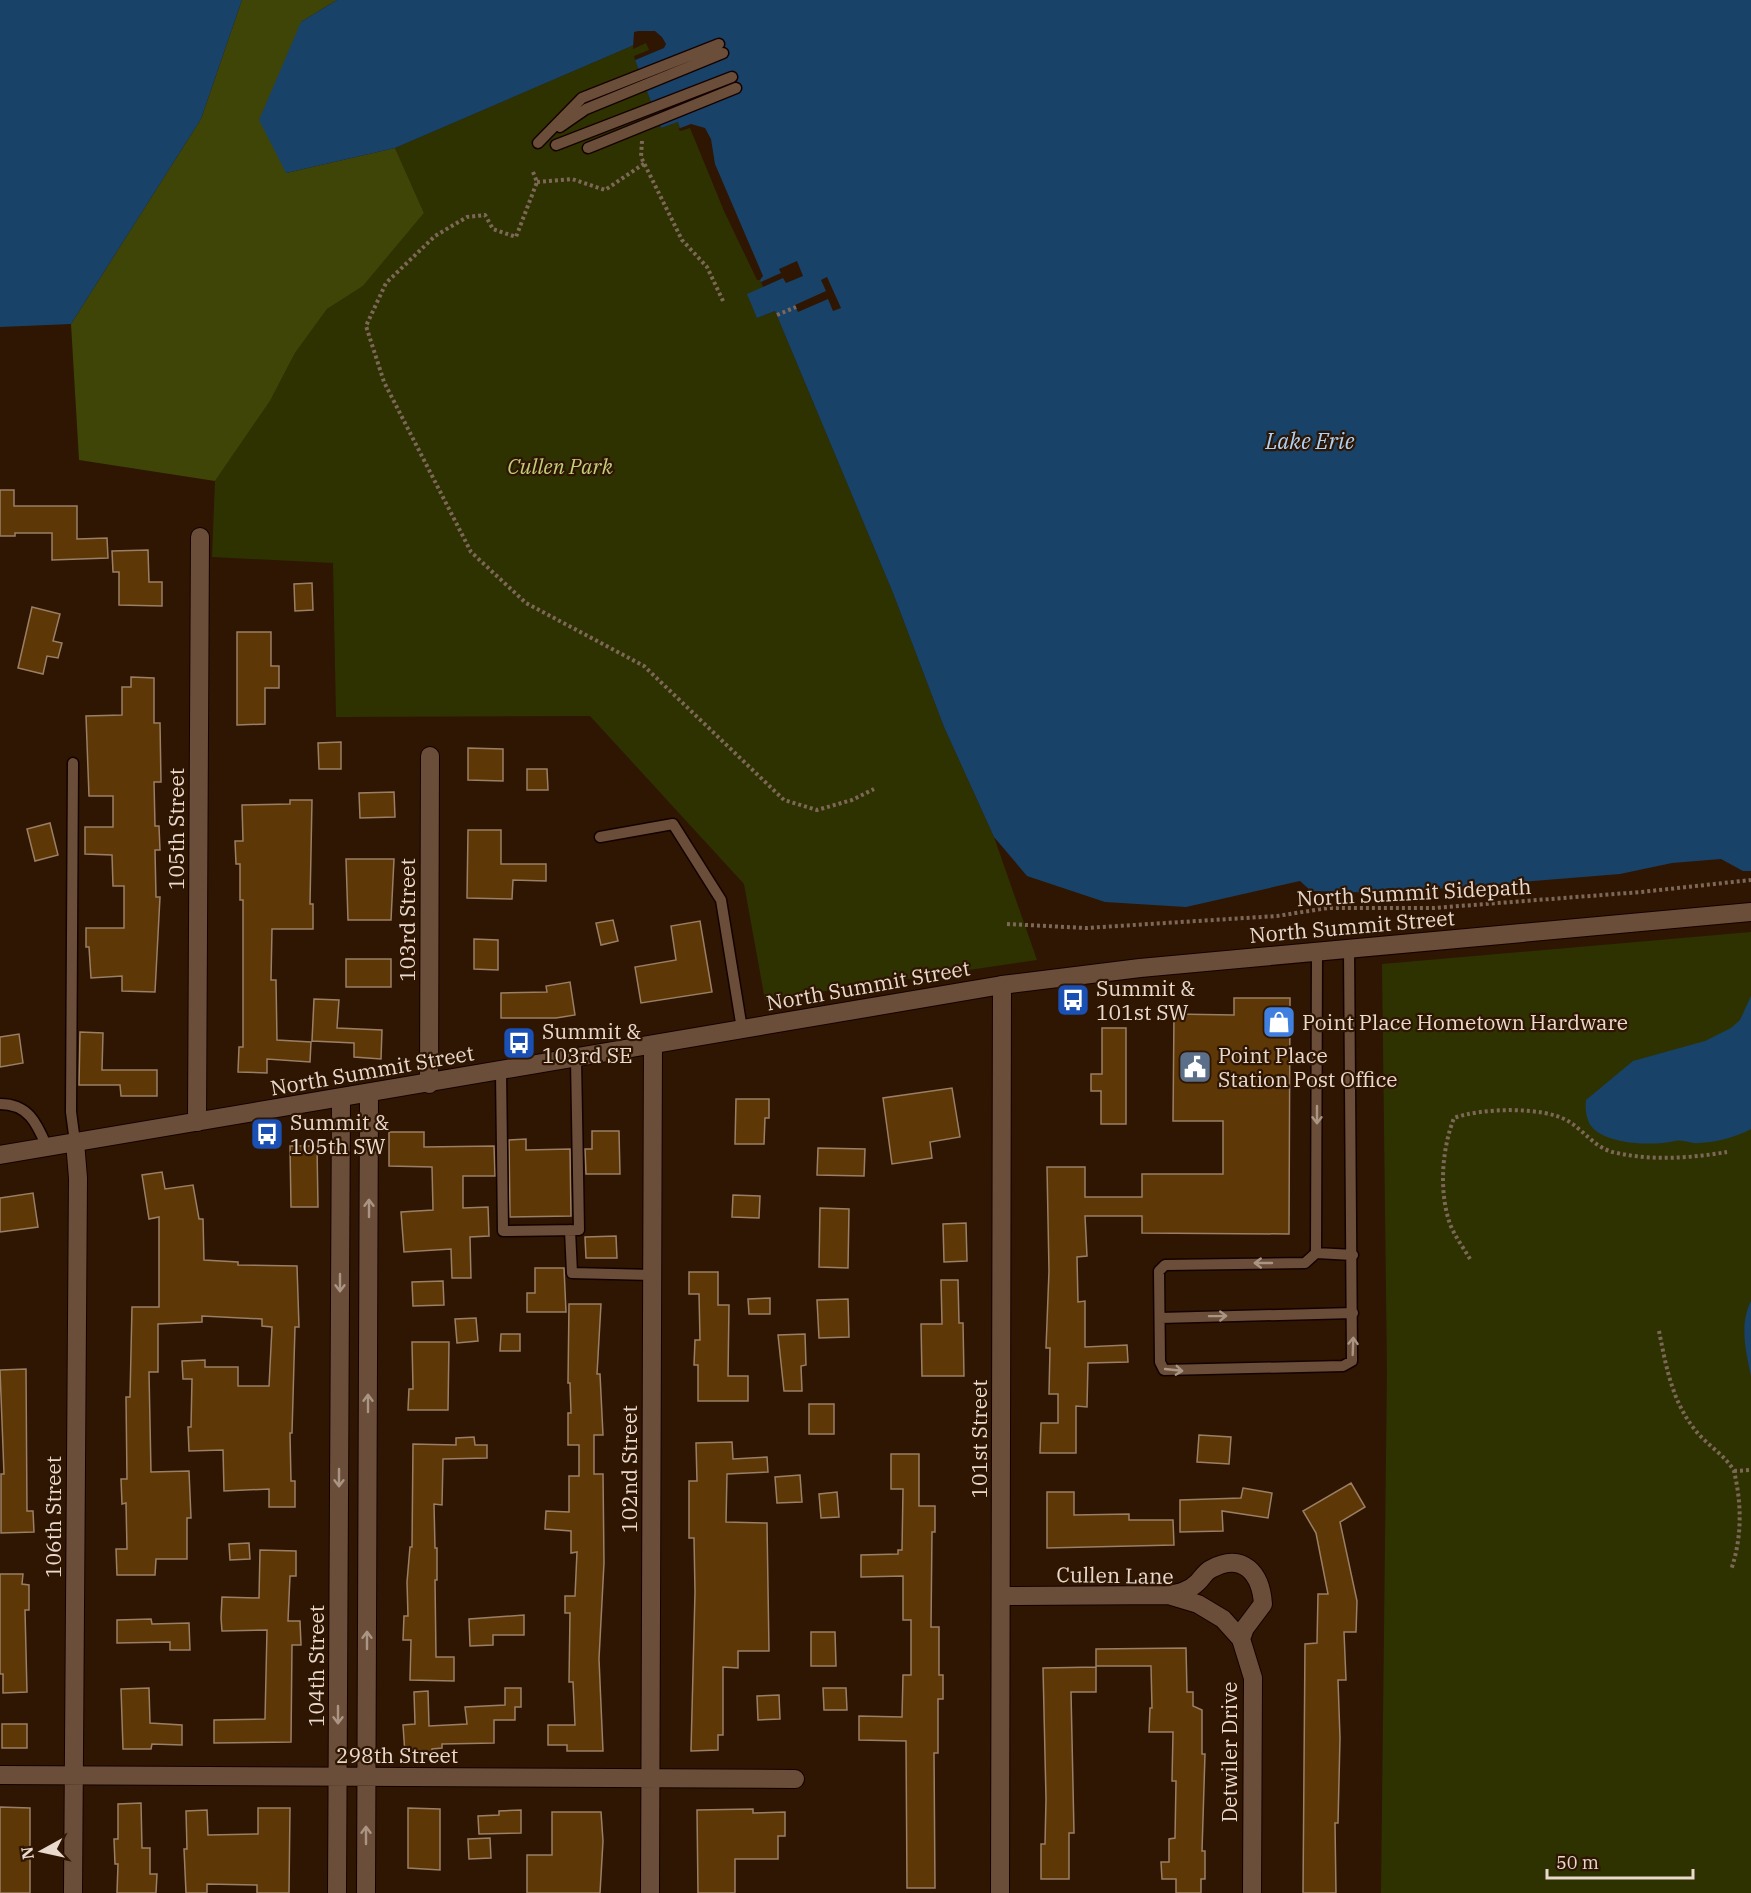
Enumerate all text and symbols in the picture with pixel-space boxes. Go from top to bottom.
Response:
water label: Lake Erie [1265,426,1355,455]
park label: Cullen Park [507,452,614,480]
street label: 105th Street [162,768,190,890]
street label: 103rd Street [393,858,421,982]
street label: North Summit Sidepath [1296,872,1532,912]
street label: North Summit Street [1248,903,1456,949]
street label: North Summit Street [764,953,972,1017]
place label: Summit & 101st SW [1096,974,1195,1026]
bus stop icon: Summit & 101st SW [1055,982,1091,1018]
shop icon: Point Place Hometown Hardware [1261,1004,1297,1040]
place label: Point Place Hometown Hardware [1302,1008,1628,1036]
place label: Summit & 103rd SE [542,1017,641,1069]
bus stop icon: Summit & 103rd SE [501,1025,537,1061]
street label: North Summit Street [268,1038,476,1102]
place label: Point Place Station Post Office [1218,1041,1398,1093]
public building icon: Point Place Station Post Office [1177,1049,1213,1085]
one-way arrow [1311,1104,1323,1124]
place label: Summit & 105th SW [290,1108,389,1160]
bus stop icon: Summit & 105th SW [249,1116,285,1152]
one-way arrow [363,1198,375,1218]
one-way arrow [1254,1257,1274,1269]
one-way arrow [334,1273,346,1293]
one-way arrow [1208,1311,1228,1322]
one-way arrow [1347,1337,1359,1357]
one-way arrow [1163,1365,1183,1376]
street label: 101st Street [965,1379,993,1499]
one-way arrow [362,1393,374,1413]
street label: 102nd Street [615,1405,643,1533]
street label: 106th Street [39,1456,67,1578]
one-way arrow [333,1468,345,1488]
street label: Cullen Lane [1056,1560,1174,1590]
street label: 104th Street [302,1605,330,1727]
one-way arrow [361,1630,373,1650]
street label: Detwiler Drive [1215,1681,1243,1823]
one-way arrow [332,1705,344,1725]
street label: 298th Street [336,1741,458,1769]
north arrow [12,1821,72,1881]
one-way arrow [360,1825,372,1845]
scale bar [1547,1842,1692,1880]
text: N [16,1845,38,1861]
text: 50 m [1556,1851,1599,1874]

